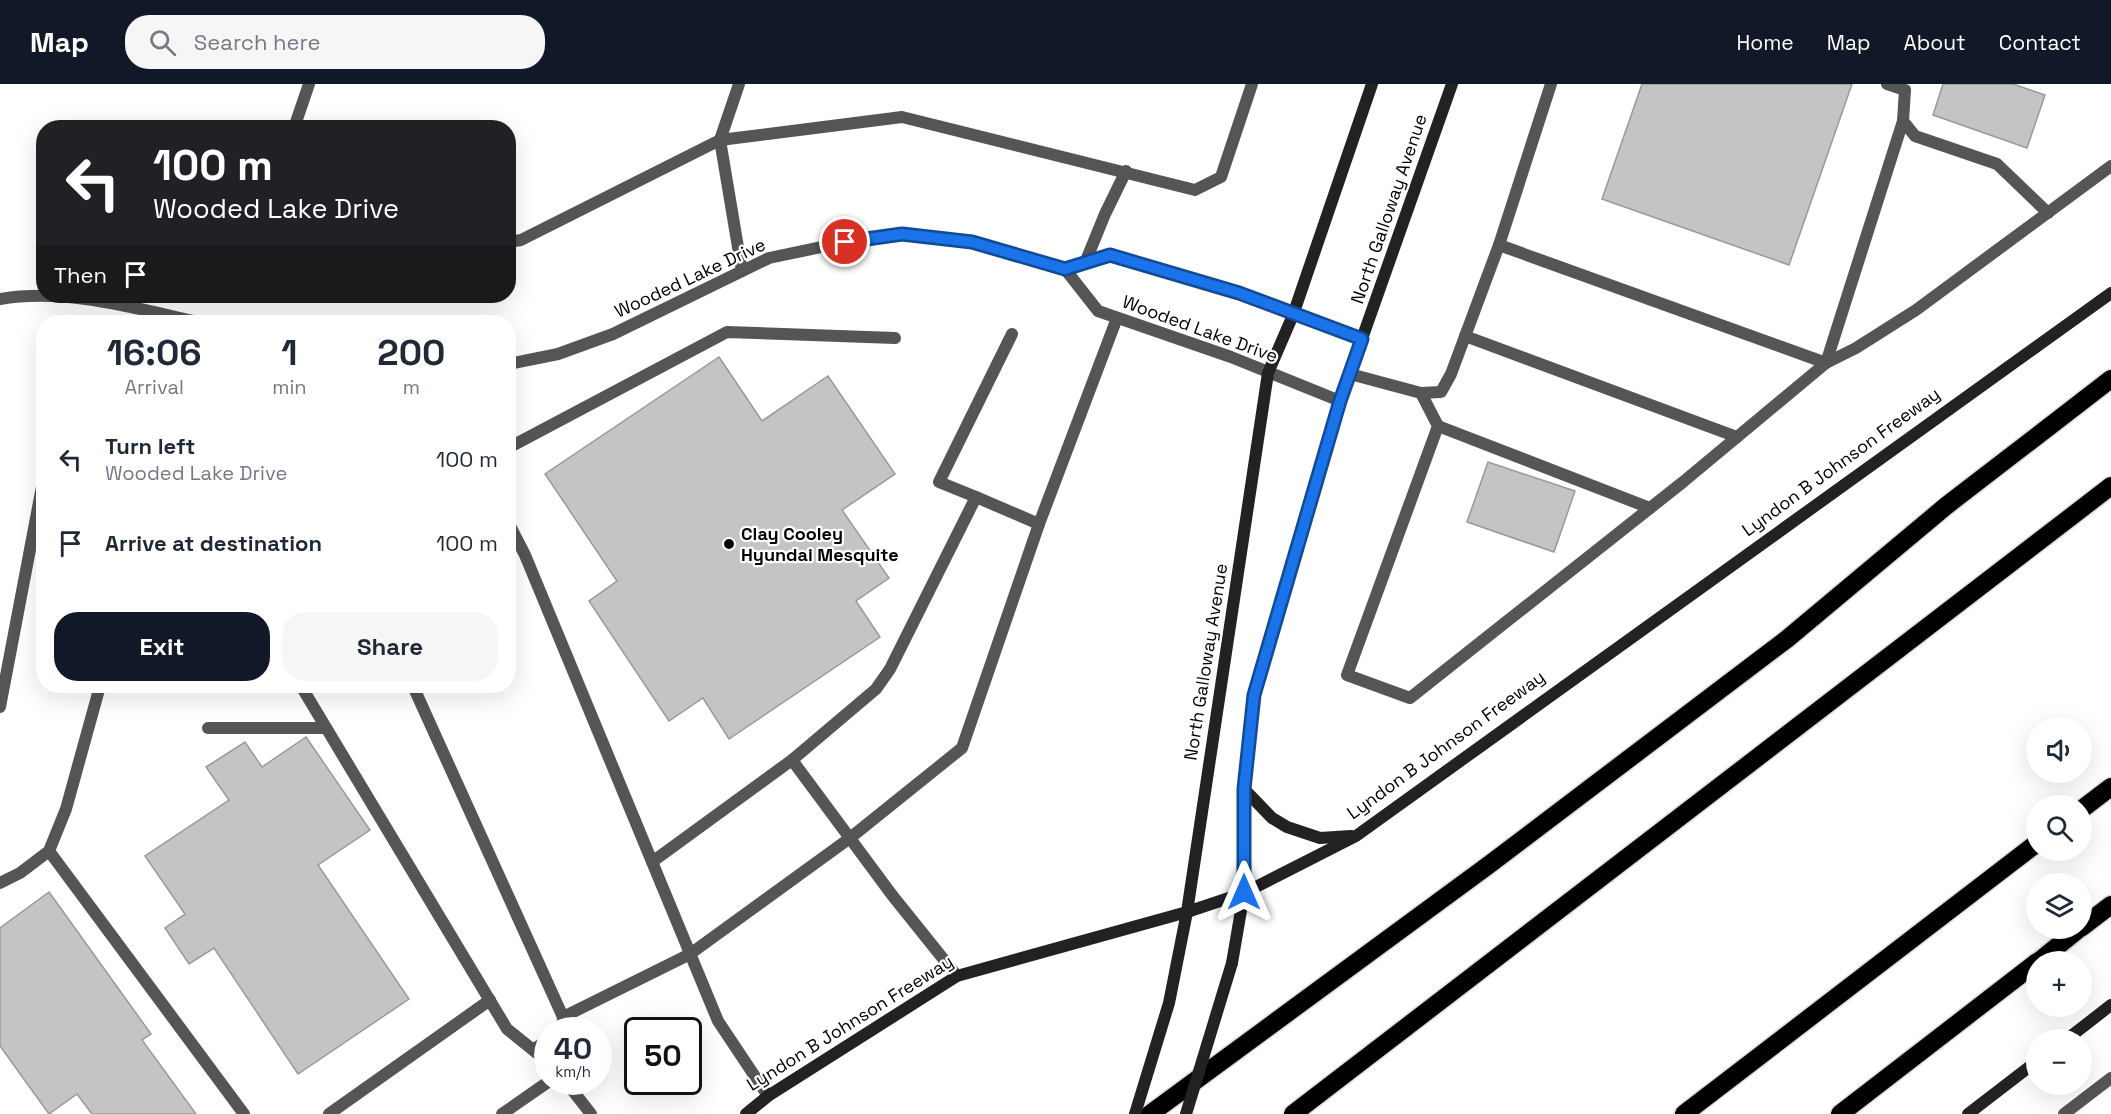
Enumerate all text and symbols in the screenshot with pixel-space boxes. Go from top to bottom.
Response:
search box [125,15,545,69]
text: Map [30,24,89,60]
icon: search [146,26,179,59]
text: Search here [194,28,321,56]
text: Home [1736,29,1794,56]
text: Map [1827,29,1871,56]
text: About [1904,29,1966,56]
text: Contact [1999,29,2081,56]
street label: North Galloway Avenue [1345,111,1432,307]
text: 100 m [153,139,273,192]
icon: left [54,144,132,222]
text: Wooded Lake Drive [153,191,399,226]
pin [819,216,870,267]
icon: arrive [828,225,861,258]
street label: Wooded Lake Drive [611,232,769,323]
icon: arrive [119,258,152,291]
text: Then [54,261,107,289]
street label: Wooded Lake Drive [1119,290,1281,367]
text: 16:06 [107,330,202,376]
text: 1 [281,330,298,376]
text: 200 [377,330,445,376]
text: Arrival [124,374,184,400]
text: min [272,374,307,400]
text: m [403,374,420,400]
street label: Lyndon B Johnson Freeway [1737,382,1944,541]
text: Turn left [105,432,195,460]
icon: left [54,443,87,476]
text: 100 m [436,445,498,473]
text: Wooded Lake Drive [105,460,287,486]
place label: Clay Cooley Hyundai Mesquite [741,522,899,566]
icon: arrive [54,527,87,560]
text: Arrive at destination [105,529,322,557]
text: 100 m [436,529,498,557]
marker: Clay Cooley Hyundai Mesquite [722,537,736,551]
street label: North Galloway Avenue [1179,562,1232,762]
button: Exit [54,612,270,681]
button: Share [282,612,498,681]
street label: Lyndon B Johnson Freeway [1342,665,1549,824]
map controls [2026,717,2092,1095]
button: sound [2026,717,2092,783]
button: search [2026,795,2092,861]
position arrow [1212,860,1276,924]
button: layers [2026,873,2092,939]
street label: Lyndon B Johnson Freeway [742,949,957,1096]
button: + [2026,951,2092,1017]
speed limit sign: 50 [624,1017,702,1095]
text: 40 [554,1029,592,1068]
button: − [2026,1029,2092,1095]
text: km/h [555,1062,591,1081]

